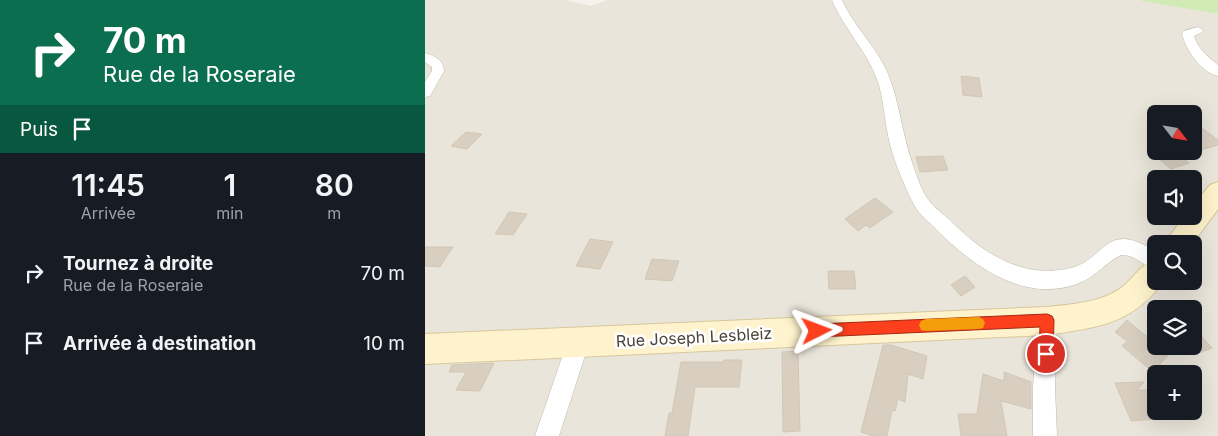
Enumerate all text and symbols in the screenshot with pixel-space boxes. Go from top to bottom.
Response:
text: 70 m [103,19,187,61]
icon: right [20,20,85,85]
text: Rue de la Roseraie [103,61,296,87]
north arrow [1147,105,1203,160]
map controls [1147,105,1202,420]
icon: arrive [68,115,96,143]
text: Puis [20,118,58,141]
text: 11:45 [71,167,145,203]
text: 1 [224,167,236,203]
text: 80 [315,167,354,203]
button: sound [1147,170,1202,225]
text: Arrivée [81,203,136,223]
text: min [216,203,244,223]
text: m [327,203,341,223]
button: search [1147,235,1202,290]
text: Tournez à droite [63,252,213,275]
icon: right [20,259,48,287]
text: 70 m [361,262,405,285]
text: Rue de la Roseraie [63,275,203,295]
button: layers [1147,300,1202,355]
position arrow [790,304,842,356]
street label: Rue Joseph Lesbleiz [615,323,773,351]
icon: arrive [20,329,48,357]
text: Arrivée à destination [63,332,256,355]
text: 10 m [363,332,405,355]
pin [1025,333,1067,375]
icon: arrive [1032,340,1060,368]
button: + [1147,365,1202,420]

